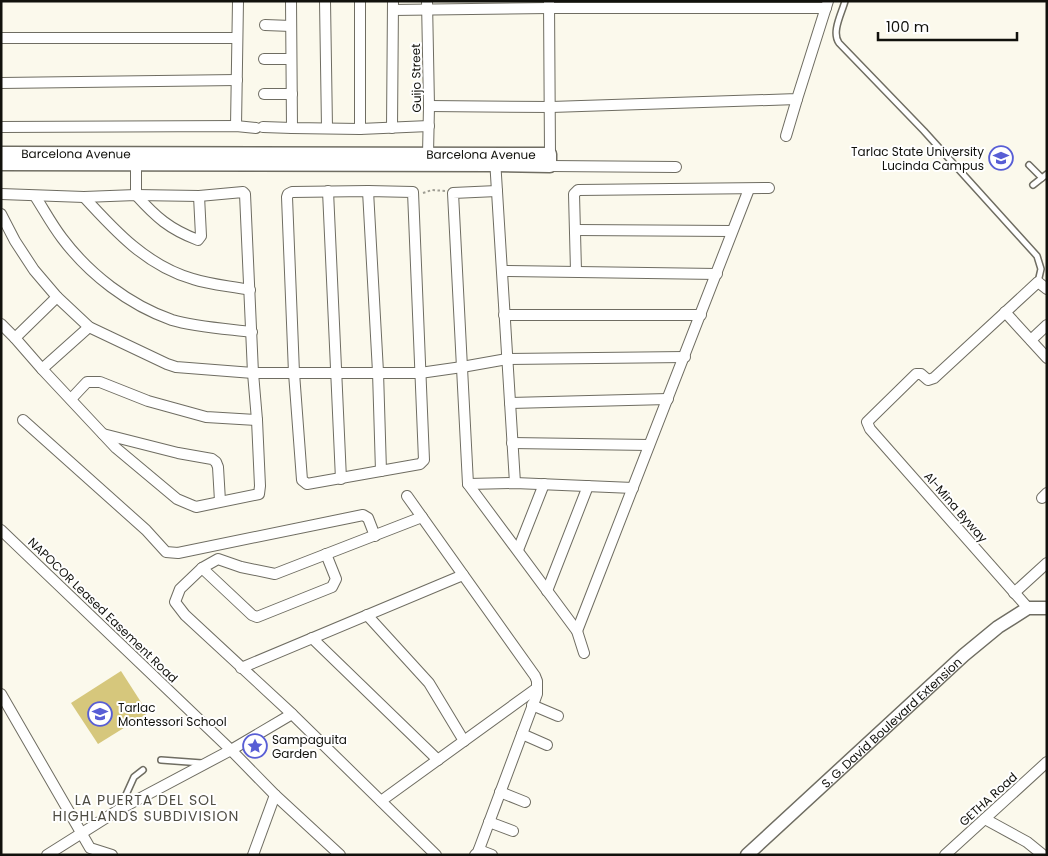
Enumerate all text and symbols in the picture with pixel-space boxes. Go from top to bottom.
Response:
scale bar [878,10,1017,42]
text: 100 m [886,16,929,37]
street label: Guijo Street [407,43,425,113]
place label: Tarlac State University Lucinda Campus [851,143,984,174]
street label: Barcelona Avenue [21,145,131,162]
street label: Barcelona Avenue [426,145,536,162]
school or university icon: Tarlac State University Lucinda Campus [988,145,1014,171]
street label: Al-Mina Byway [920,468,992,546]
street label: NAPOCOR Leased Easement Road [24,534,182,686]
street label: S. G. David Boulevard Extension [817,653,965,791]
place label: Tarlac Montessori School [118,699,227,730]
school or university icon: Tarlac Montessori School [87,701,113,727]
place label: Sampaguita Garden [272,731,347,762]
place icon: Sampaguita Garden [242,733,268,759]
street label: GETHA Road [955,768,1021,830]
district label: LA PUERTA DEL SOL HIGHLANDS SUBDIVISION [53,790,239,826]

